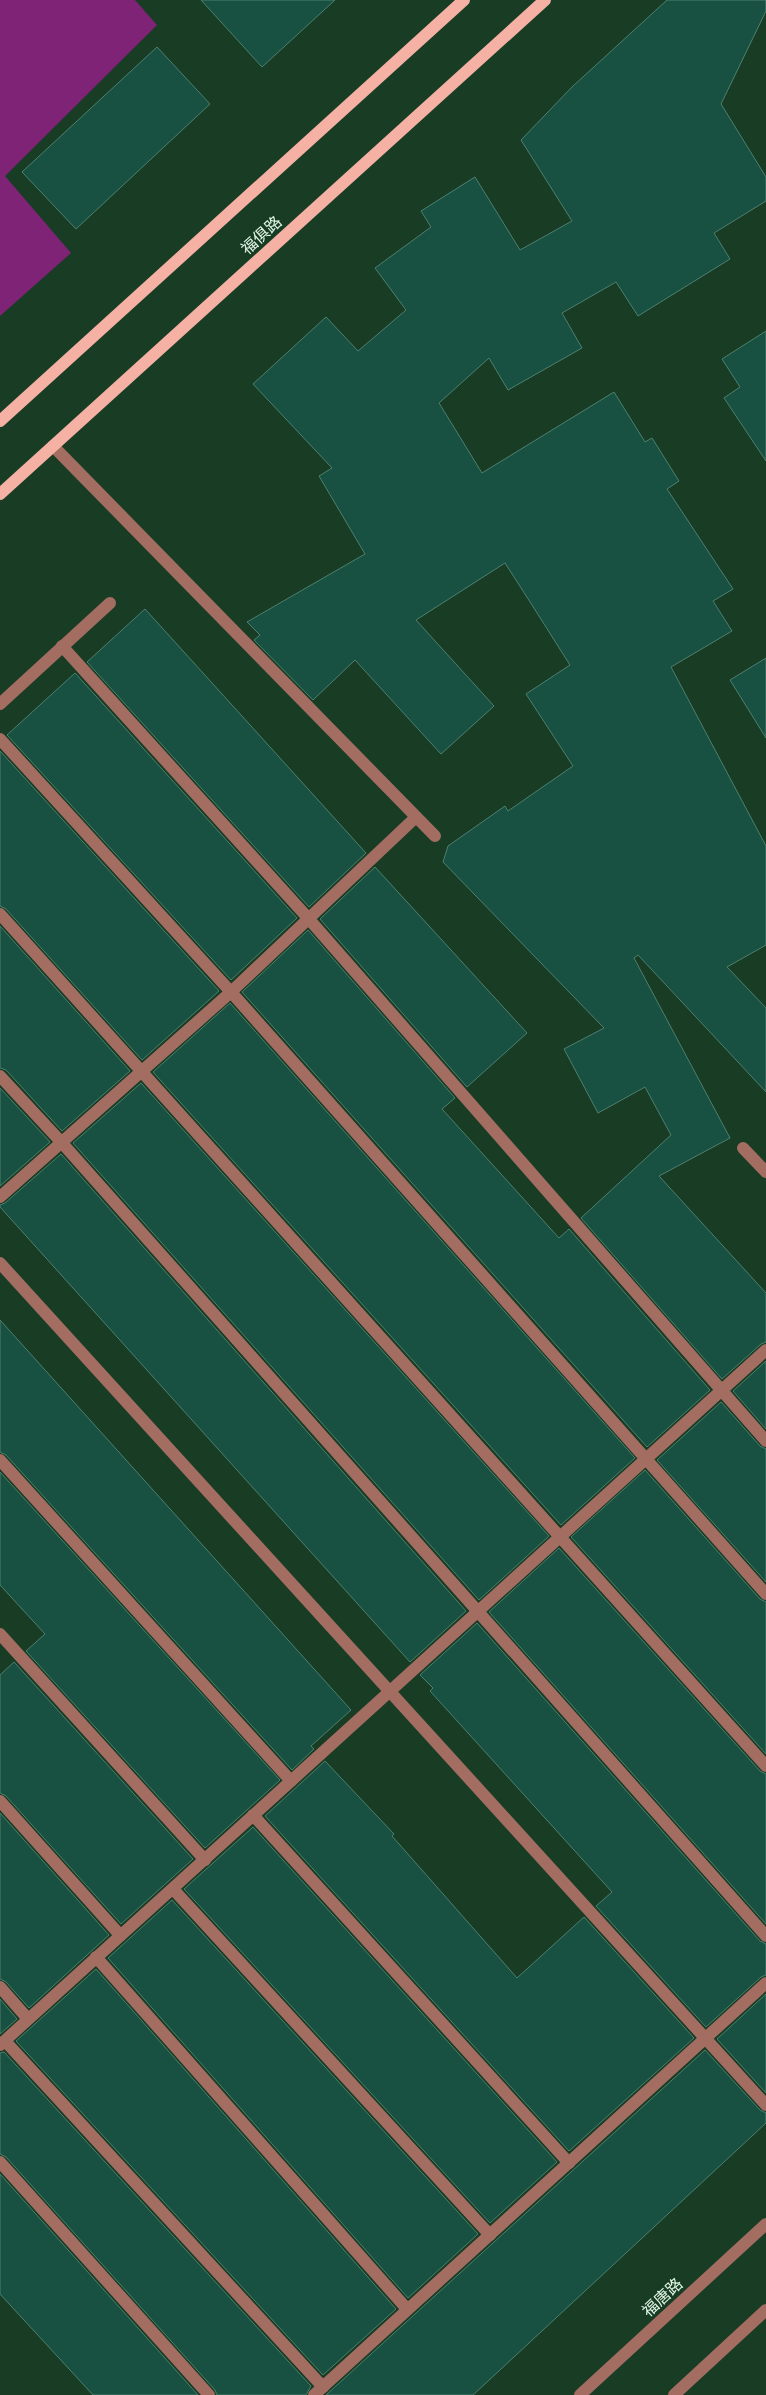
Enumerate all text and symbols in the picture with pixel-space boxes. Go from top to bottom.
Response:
street label: 福俱路 [237,212,286,259]
street label: 福唐路 [638,2274,687,2321]

